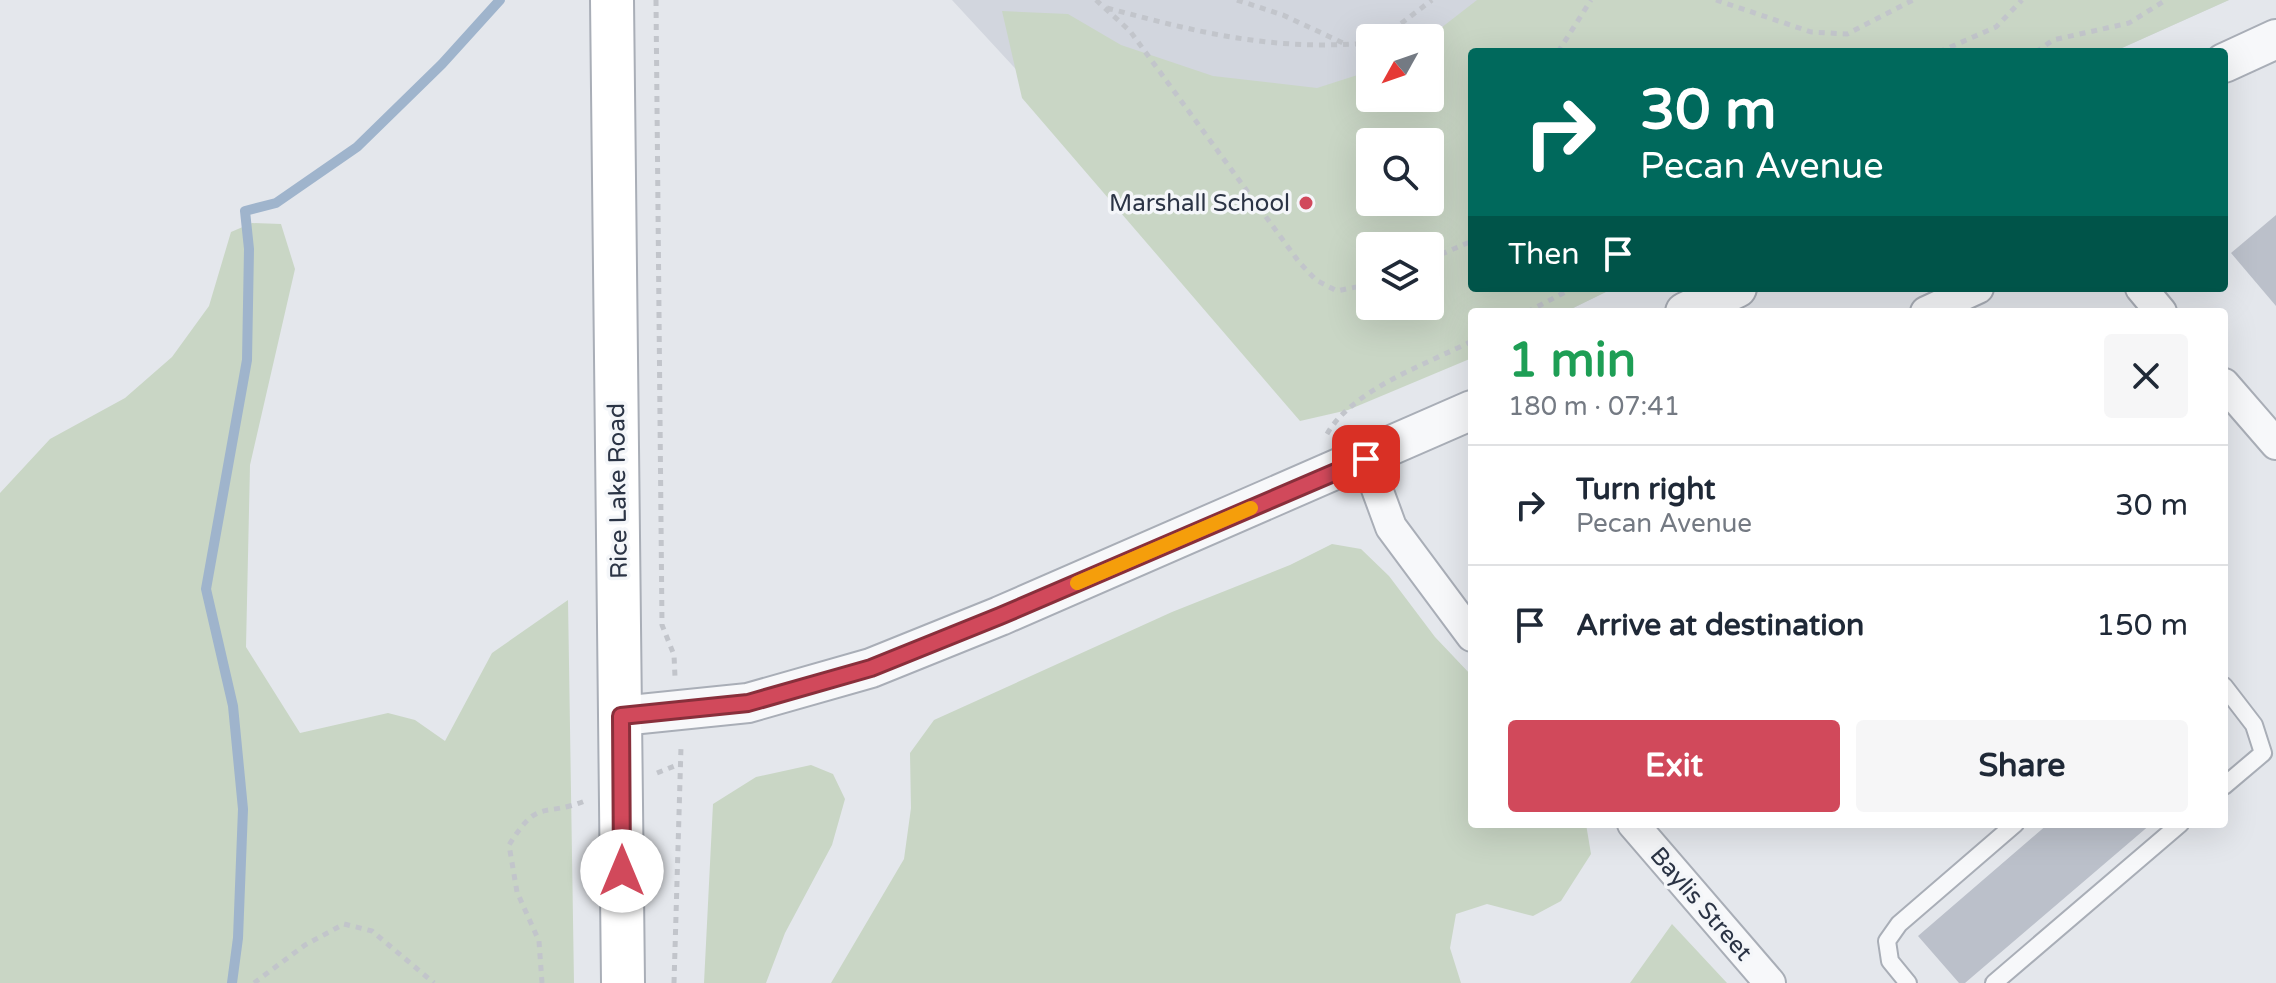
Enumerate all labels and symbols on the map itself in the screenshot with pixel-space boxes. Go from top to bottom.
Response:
north arrow [1356,24,1444,112]
place label: Marshall School [1109,189,1290,218]
marker: Marshall School [1297,194,1315,212]
street label: Rice Lake Road [602,403,634,579]
pin [1332,425,1400,493]
position arrow [580,829,664,913]
street label: Baylis Street [1644,841,1758,967]

